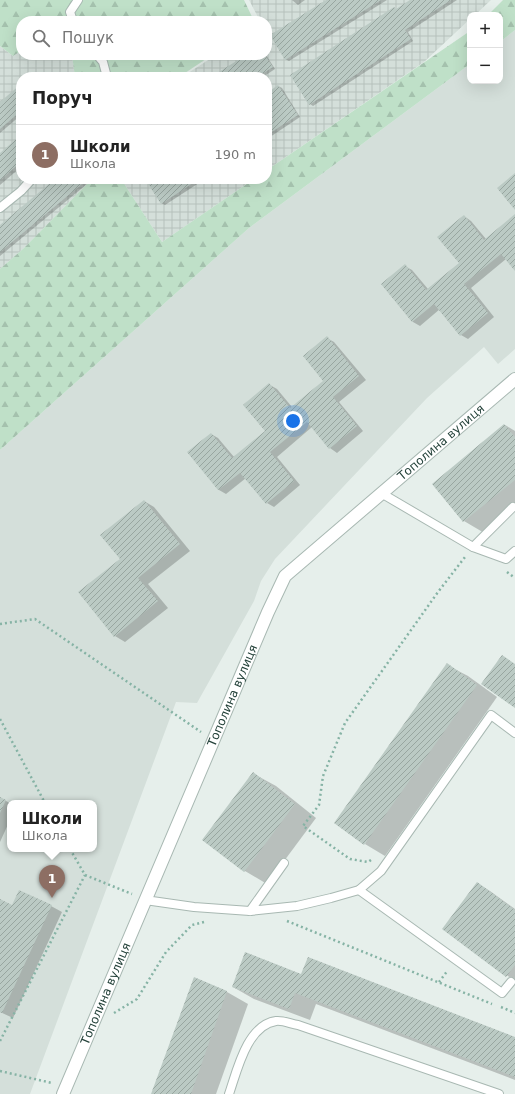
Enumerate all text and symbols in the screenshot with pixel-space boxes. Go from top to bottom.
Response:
map controls [467,12,503,84]
button: + [467,12,503,48]
search box [16,16,272,60]
icon: search [30,27,52,49]
text: Пошук [62,29,114,47]
button: − [467,48,503,84]
text: Поруч [32,88,93,108]
text: Школи [70,138,131,156]
text: 1 [40,147,50,162]
text: 190 m [214,147,256,162]
text: Школа [70,156,116,171]
street label: Тополина вулиця [394,401,487,484]
your location [283,411,303,431]
street label: Тополина вулиця [204,642,260,750]
popup [7,800,97,852]
text: Школи [22,810,82,828]
text: Школа [22,828,68,843]
pin: 1 [39,865,65,898]
street label: Тополина вулиця [77,941,134,1048]

